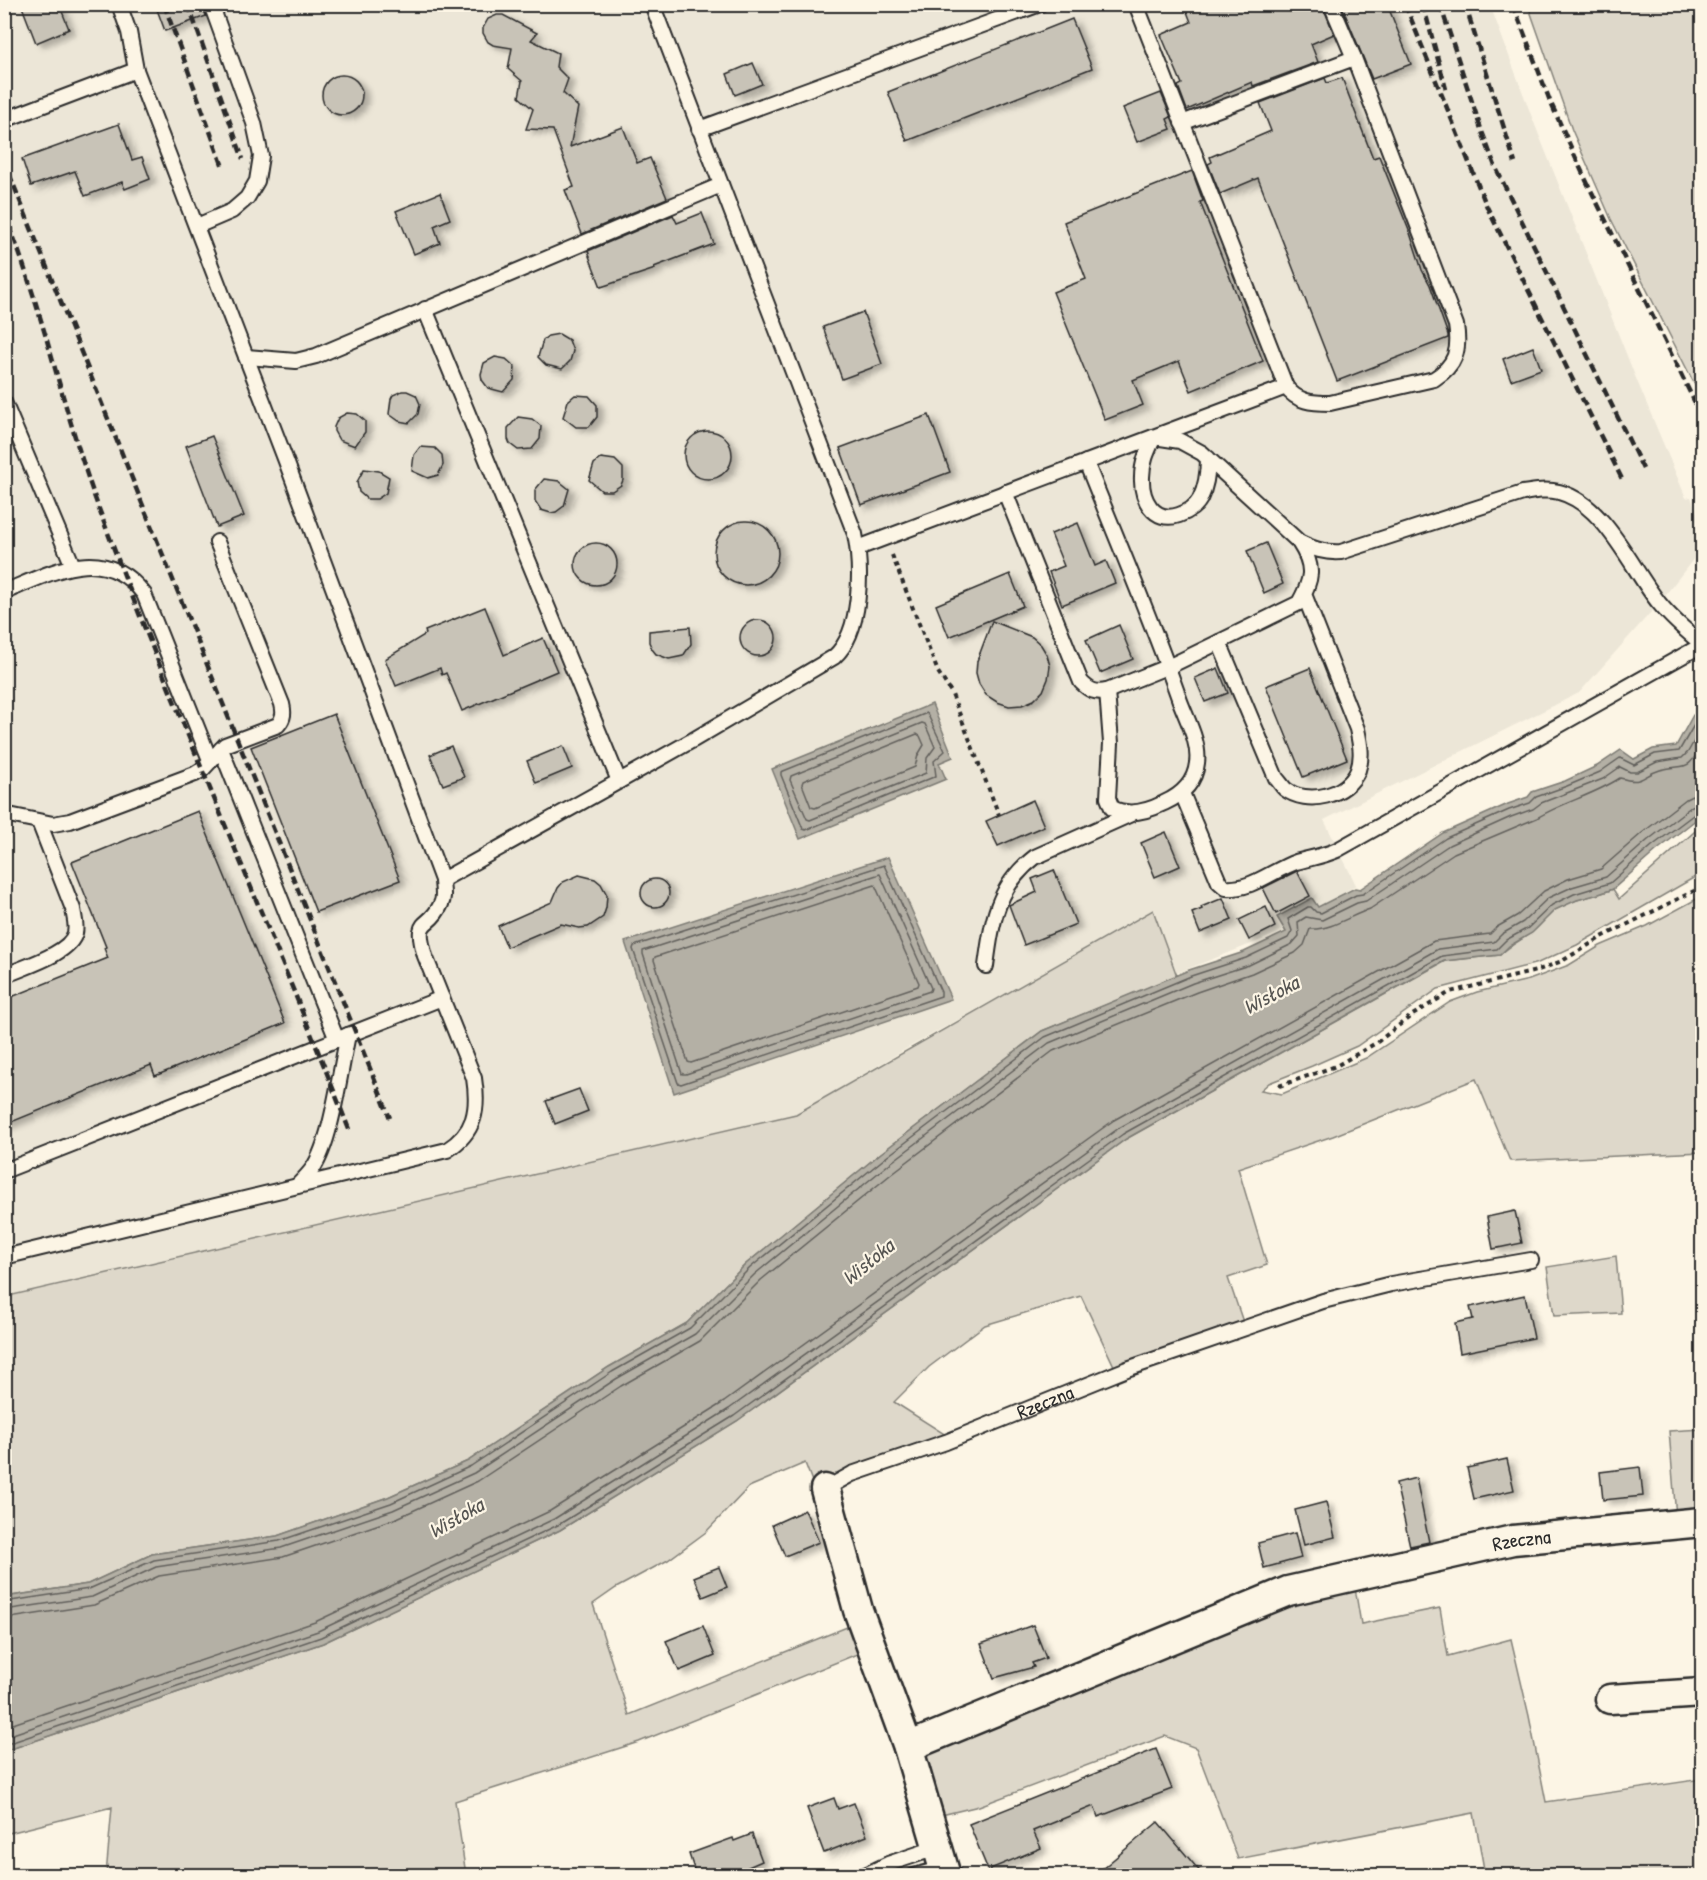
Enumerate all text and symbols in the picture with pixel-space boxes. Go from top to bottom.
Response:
water label: Wisłoka [1238,967,1306,1021]
water label: Wisłoka [836,1230,902,1291]
street label: Rzeczna [1013,1378,1077,1425]
water label: Wisłoka [423,1489,491,1545]
street label: Rzeczna [1490,1522,1552,1557]

